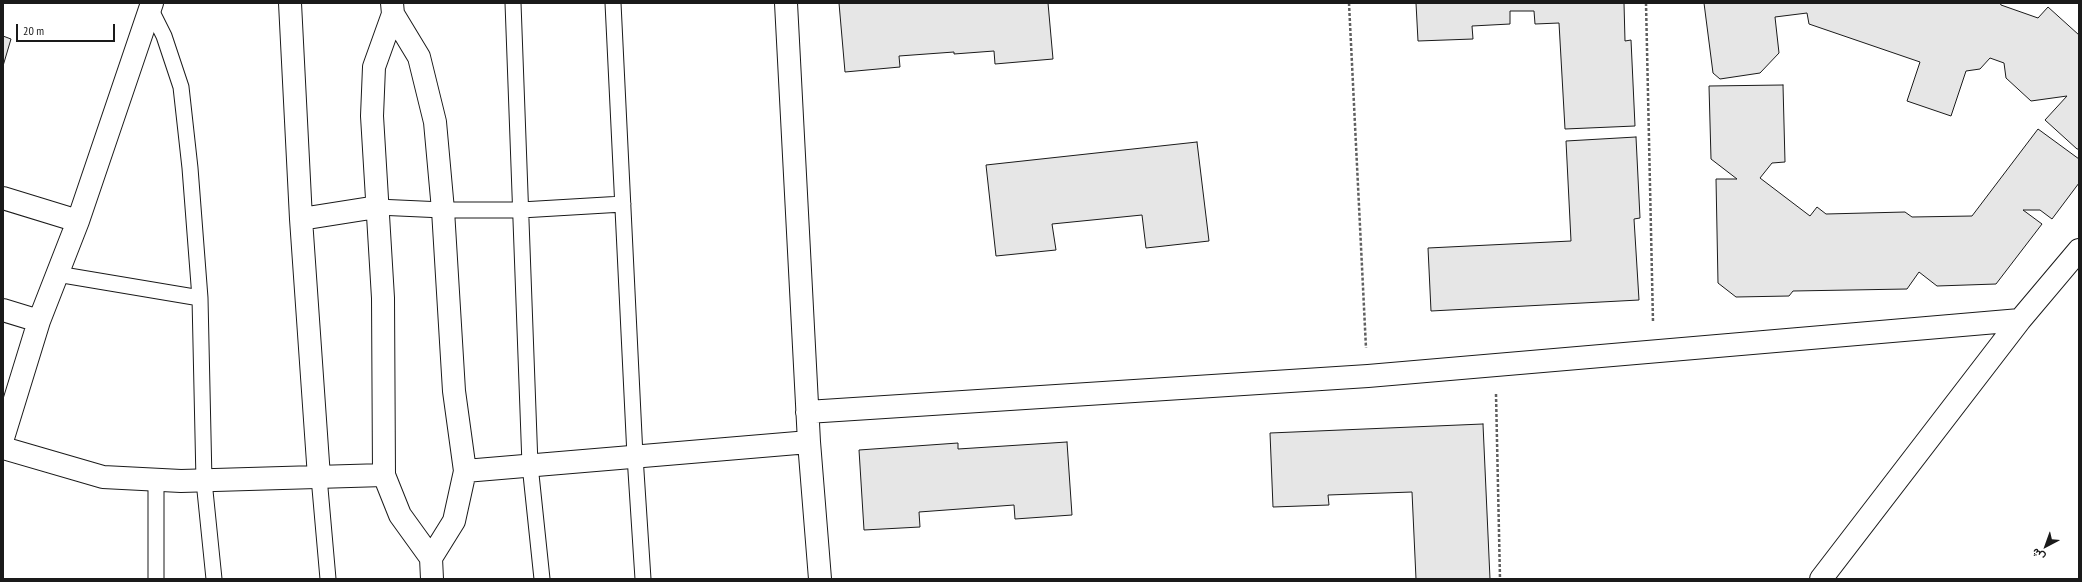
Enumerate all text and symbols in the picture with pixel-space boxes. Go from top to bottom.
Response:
scale bar [18,16,117,42]
text: 20 m [23,23,44,38]
north arrow [2026,526,2066,566]
text: ش [2029,545,2048,565]

